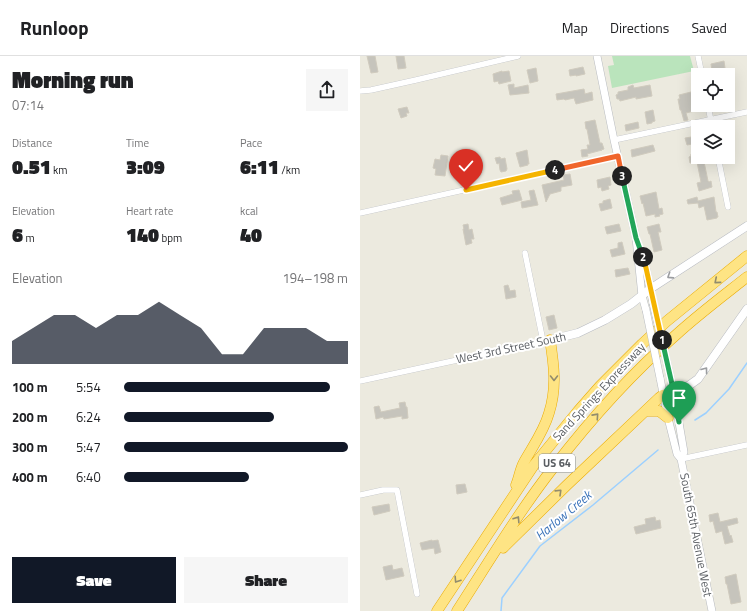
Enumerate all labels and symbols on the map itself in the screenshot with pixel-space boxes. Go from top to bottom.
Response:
pin [449,149,483,190]
pin: 4 [545,160,565,180]
pin: 3 [612,166,632,186]
pin: 2 [633,247,653,267]
one-way arrow [667,272,674,279]
one-way arrow [714,276,721,283]
street label: West 3rd Street South [454,327,568,368]
pin: 1 [652,330,672,350]
street label: Sand Springs Expressway [548,338,650,445]
one-way arrow [700,368,707,375]
one-way arrow [550,375,558,381]
pin [662,381,696,422]
one-way arrow [591,413,598,421]
road number: US 64 [539,454,575,472]
street label: South 65th Avenue West [675,471,718,599]
water label: Harlow Creek [530,484,597,545]
one-way arrow [554,490,562,497]
one-way arrow [512,516,520,523]
one-way arrow [455,576,462,583]

